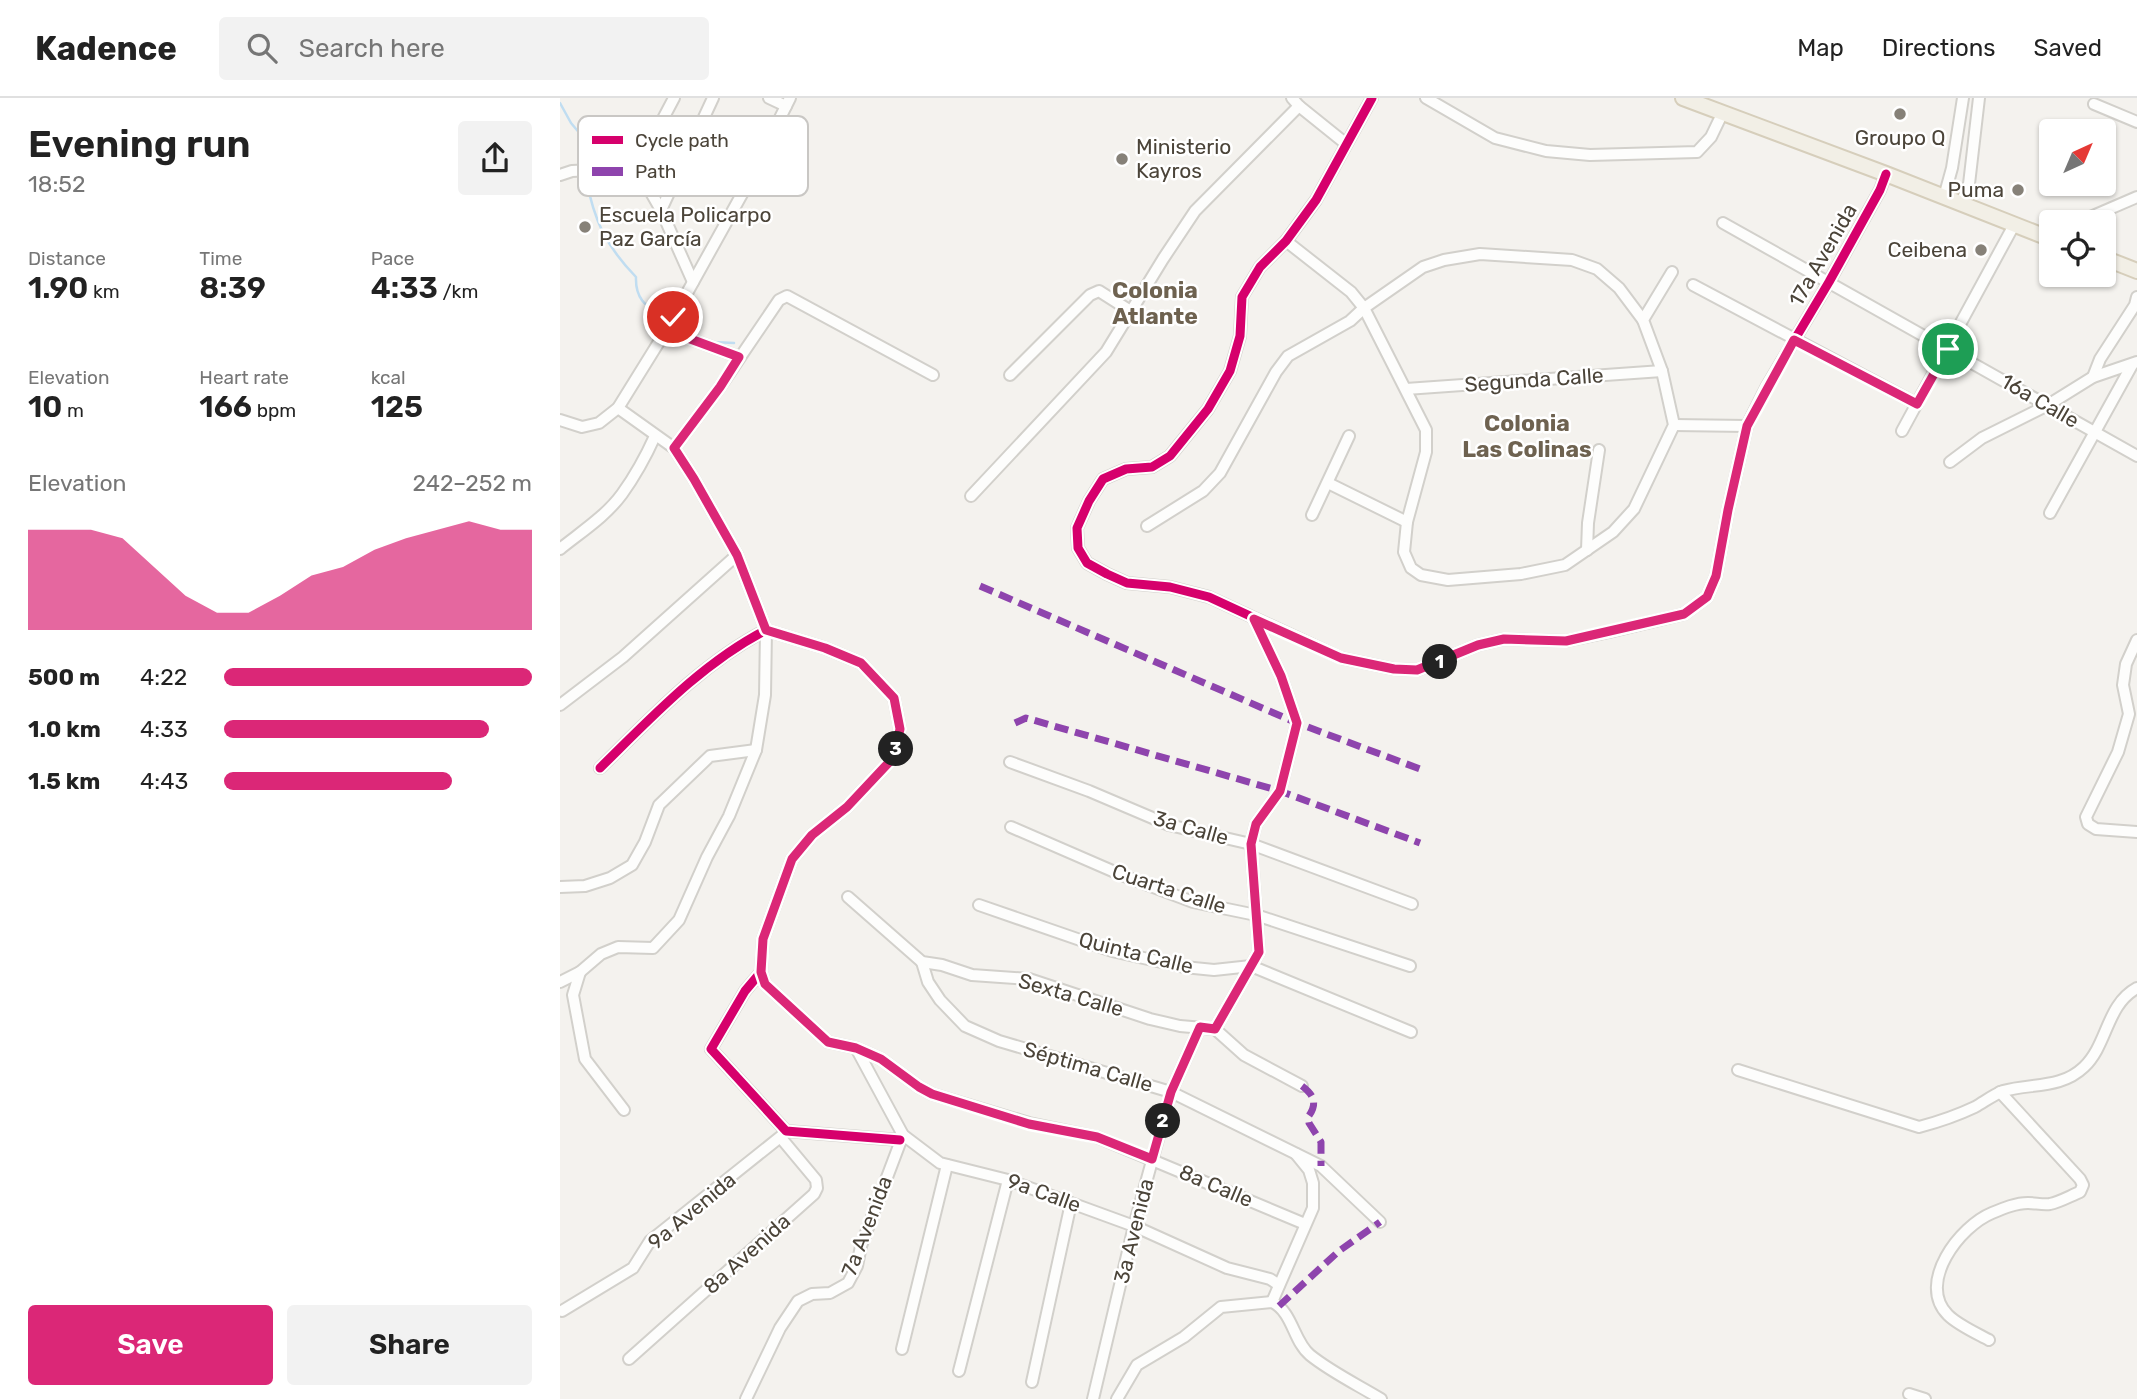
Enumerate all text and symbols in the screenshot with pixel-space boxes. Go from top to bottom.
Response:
search box [219,17,709,80]
text: Kadence [35,29,177,68]
icon: search [243,29,281,67]
text: Search here [299,33,445,64]
text: Map [1797,34,1844,62]
text: Directions [1882,34,1995,62]
text: Saved [2033,34,2102,62]
marker: Groupo Q [1892,106,1908,122]
legend [578,116,808,196]
north arrow [2039,119,2116,196]
map controls [2039,119,2116,287]
text: Evening run [28,121,251,167]
button: share [458,121,532,195]
place label: Groupo Q [1855,125,1945,150]
text: Cycle path [635,129,729,152]
place label: Ministerio Kayros [1136,134,1231,183]
marker: Ministerio Kayros [1114,151,1130,167]
text: Path [635,160,676,183]
text: 18:52 [28,170,86,198]
place label: Puma [1948,177,2004,202]
marker: Puma [2010,182,2026,198]
street label: 17a Avenida [1783,199,1862,310]
place label: Escuela Policarpo Paz García [599,202,772,251]
button: locate [2039,210,2116,287]
marker: Escuela Policarpo Paz García [577,219,593,235]
place label: Ceibena [1888,237,1967,262]
marker: Ceibena [1973,242,1989,258]
text: Distance [28,247,106,270]
text: Time [199,247,242,270]
text: Pace [371,247,414,270]
text: 1.90 [28,270,88,306]
text: 8:39 [199,270,266,306]
text: 4:33 [371,270,438,306]
district label: Colonia Atlante [1112,276,1198,330]
text: km [88,280,120,303]
text: /km [438,280,478,303]
pin [643,287,703,347]
icon: check [654,298,692,336]
pin [1918,319,1978,379]
icon: arrive [1929,330,1967,368]
street label: Segunda Calle [1464,362,1604,397]
text: Elevation [28,366,109,389]
text: Heart rate [199,366,289,389]
text: kcal [371,366,406,389]
street label: 16a Calle [1997,368,2084,433]
text: 10 [28,389,62,425]
text: 166 [199,389,252,425]
text: 125 [371,389,423,425]
text: m [62,399,84,422]
text: bpm [252,399,296,422]
district label: Colonia Las Colinas [1462,409,1592,463]
text: Elevation [28,469,127,497]
text: 242–252 m [412,469,532,497]
pin: 1 [1422,644,1458,680]
text: 1 [1435,650,1444,673]
text: 500 m [28,663,100,691]
text: 4:22 [140,663,187,691]
text: 1.0 km [28,715,101,743]
text: 4:33 [140,715,188,743]
pin: 3 [878,732,914,766]
text: 3 [889,737,902,760]
text: 1.5 km [28,767,100,795]
text: 4:43 [140,767,188,795]
street label: 3a Calle [1151,805,1232,850]
street label: Cuarta Calle [1109,858,1229,919]
street label: Quinta Calle [1076,926,1196,979]
street label: Sexta Calle [1016,968,1127,1021]
street label: Séptima Calle [1021,1036,1156,1097]
pin: 2 [1146,1104,1180,1138]
text: 2 [1156,1109,1169,1132]
street label: 8a Calle [1176,1159,1257,1212]
street label: 9a Avenida [643,1167,741,1255]
street label: 9a Calle [1004,1168,1084,1217]
street label: 7a Avenida [836,1172,897,1279]
street label: 3a Avenida [1108,1176,1159,1286]
street label: 8a Avenida [698,1208,795,1299]
button: Save [28,1305,273,1385]
button: Share [287,1305,532,1385]

